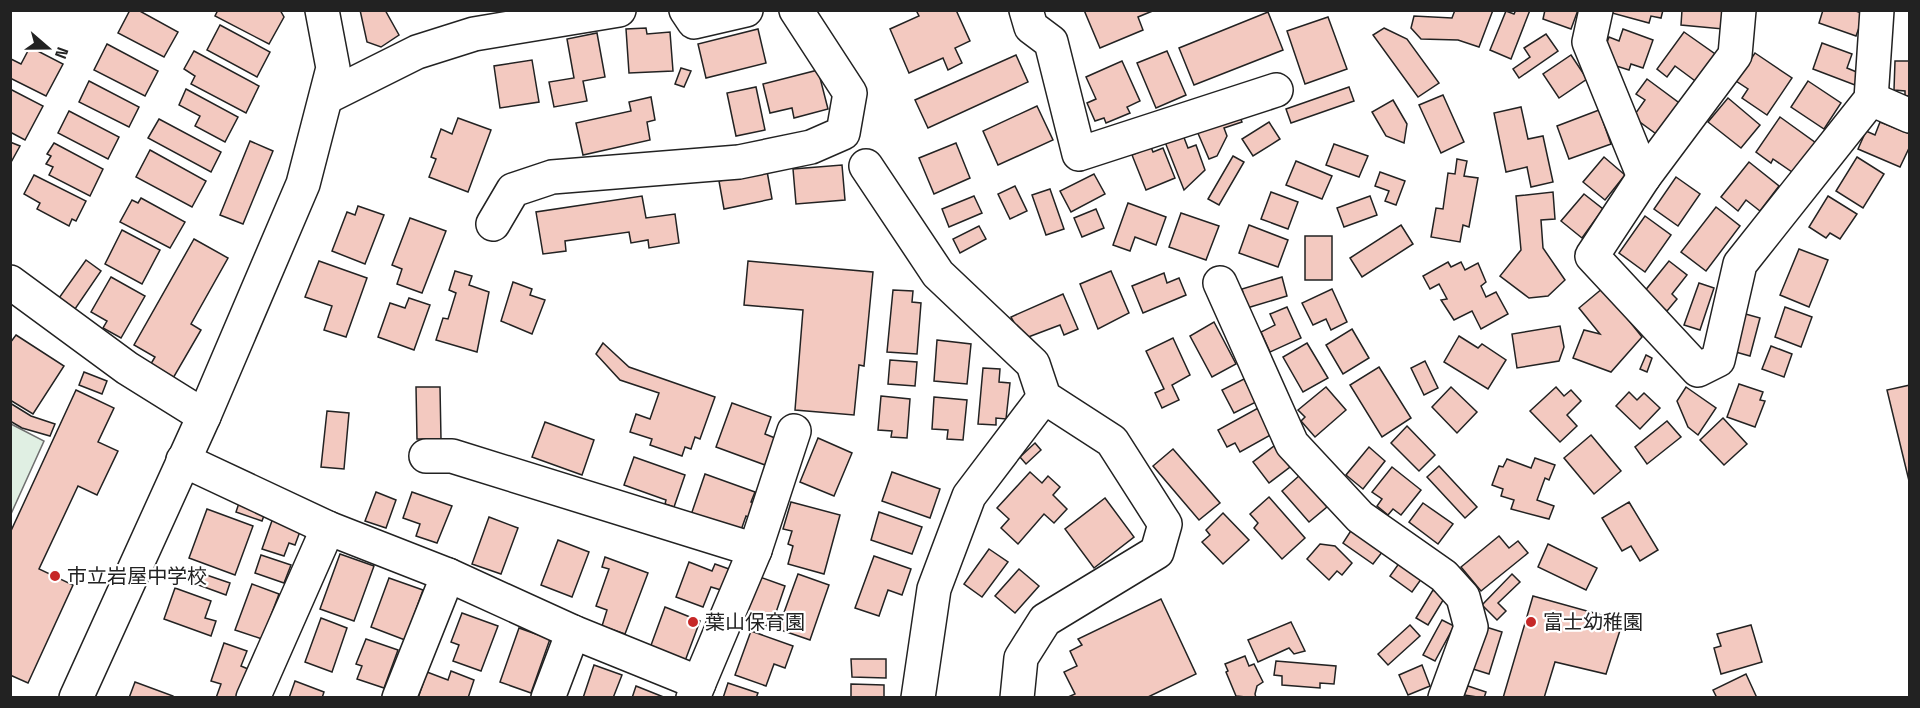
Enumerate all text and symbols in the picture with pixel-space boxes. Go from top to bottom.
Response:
north arrow [18,18,78,78]
text: N [50,44,73,62]
place label: 市立岩屋中学校 [67,563,207,589]
marker: 市立岩屋中学校 [48,569,62,583]
place label: 葉山保育園 [705,609,805,635]
place label: 富士幼稚園 [1543,609,1643,635]
marker: 葉山保育園 [686,615,700,629]
marker: 富士幼稚園 [1524,615,1538,629]

